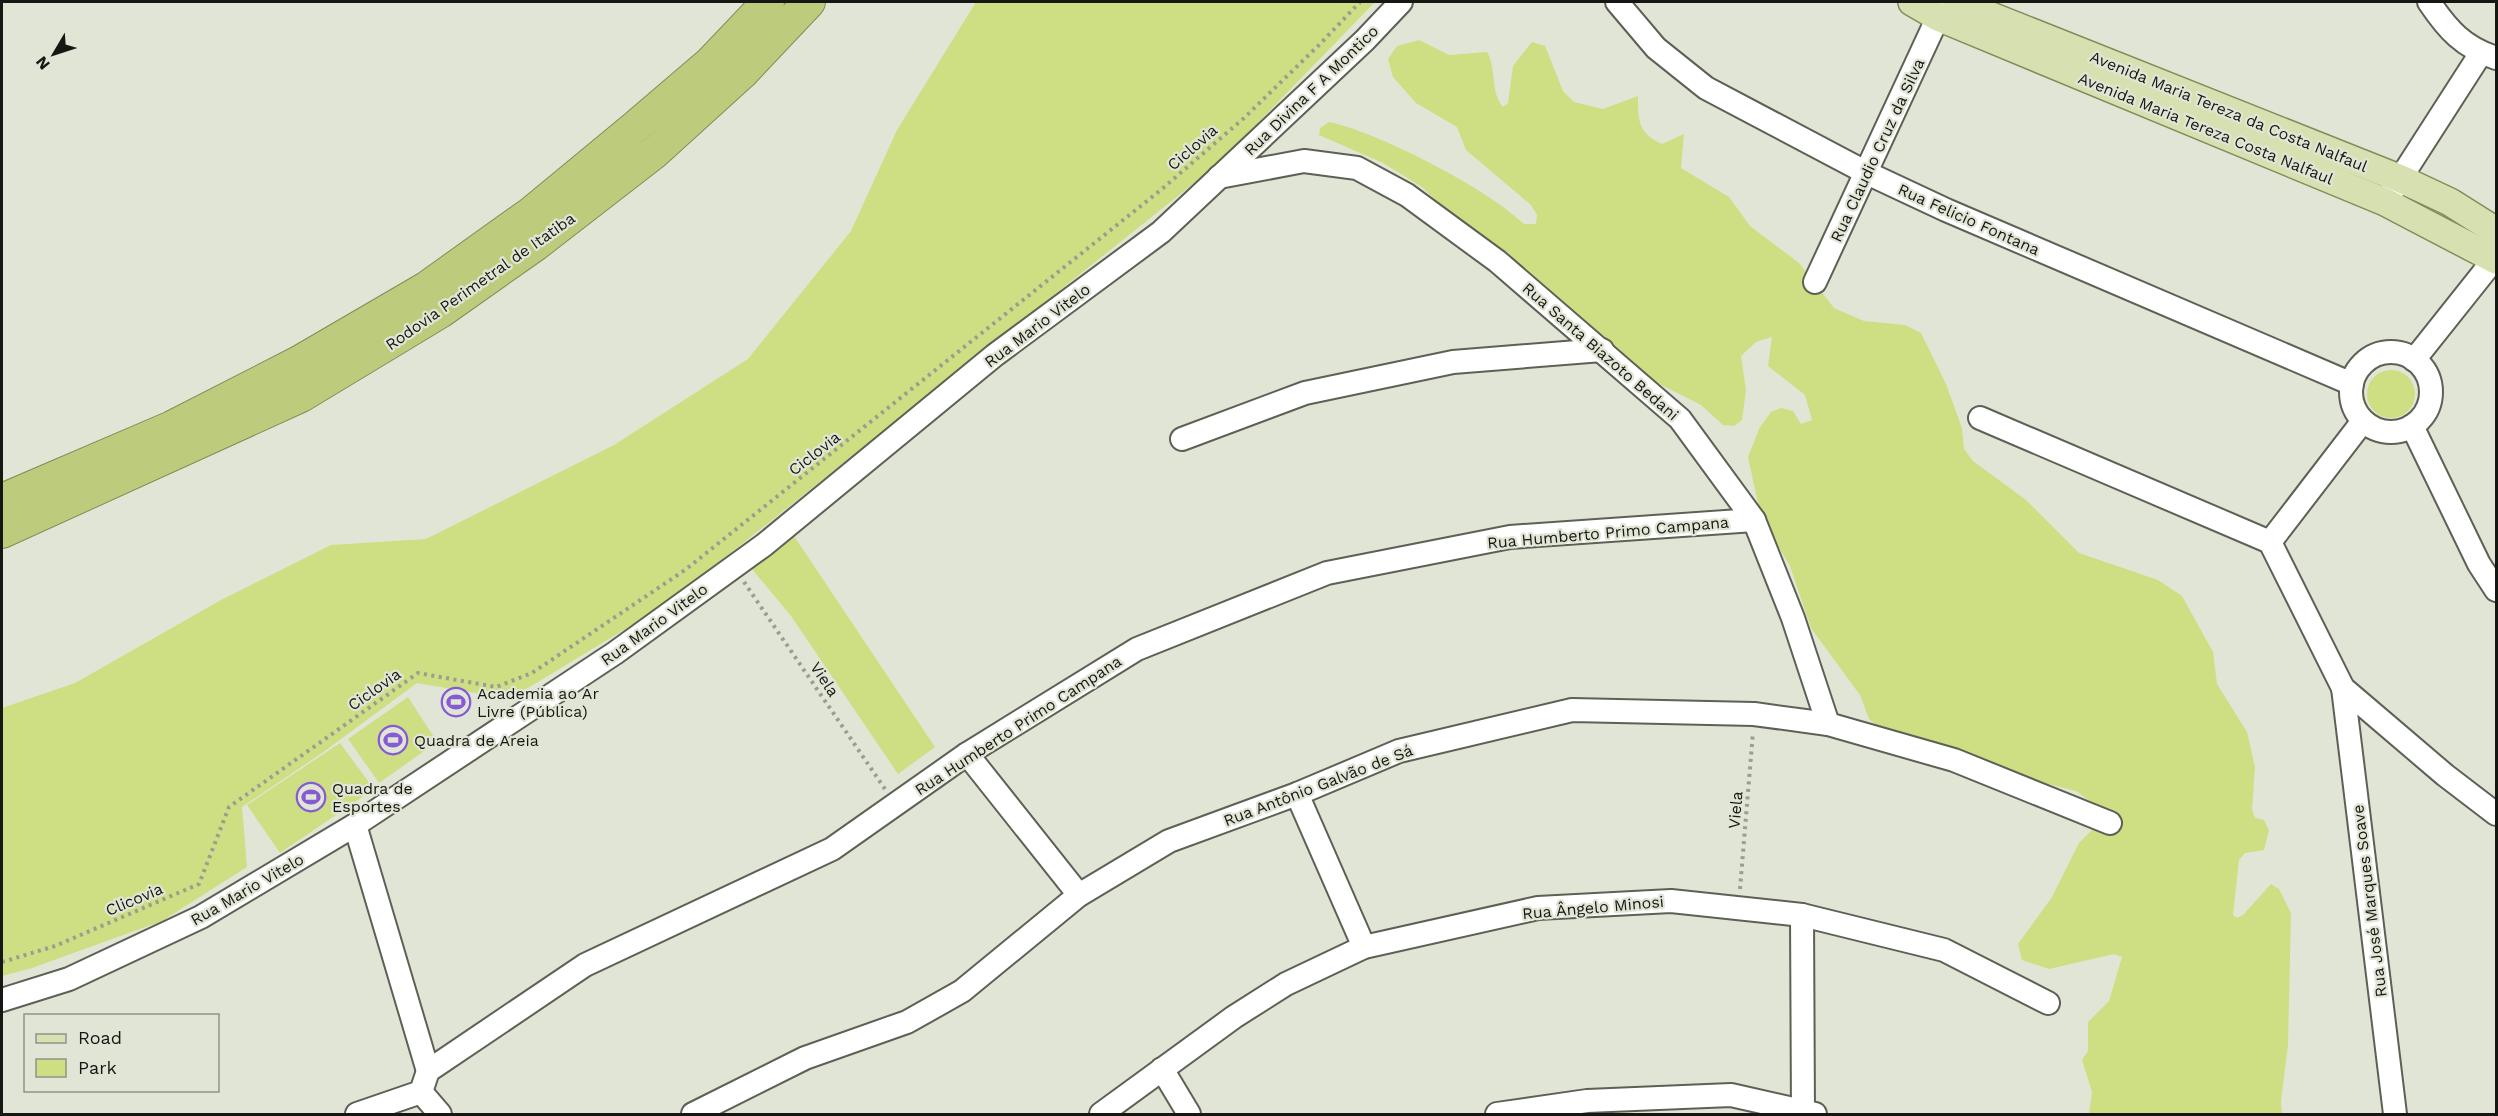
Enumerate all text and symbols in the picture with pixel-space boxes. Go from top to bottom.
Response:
street label: Rua Divina F A Montico [1240,21,1382,159]
north arrow [24,24,84,84]
street label: Avenida Maria Tereza da Costa Nalfaul [2087,47,2370,176]
text: N [32,53,54,74]
street label: Rua Claudio Cruz da Silva [1827,55,1928,245]
street label: Avenida Maria Tereza Costa Nalfaul [2075,68,2336,189]
street label: Ciclovia [1163,120,1221,174]
street label: Rua Felicio Fontana [1895,180,2043,259]
street label: Rodovia Perimetral de Itatiba [382,209,579,354]
street label: Rua Santa Biazoto Bedani [1519,278,1683,424]
street label: Rua Mario Vitelo [981,279,1094,371]
street label: Ciclovia [785,427,844,479]
street label: Rua Humberto Primo Campana [1486,512,1730,553]
street label: Rua Mario Vitelo [597,579,711,670]
street label: Rua Humberto Primo Campana [911,651,1125,799]
street label: Viela [806,658,843,700]
street label: Ciclovia [344,664,404,714]
place label: Academia ao Ar Livre (Pública) [477,684,599,721]
sports icon: Academia ao Ar Livre (Pública) [440,686,472,718]
sports icon: Quadra de Areia [377,724,409,756]
place label: Quadra de Areia [414,731,539,750]
street label: Rua Antônio Galvão de Sá [1221,741,1415,830]
place label: Quadra de Esportes [332,779,413,816]
sports icon: Quadra de Esportes [295,781,327,813]
street label: Viela [1724,790,1747,830]
street label: Rua José Marques Soave [2348,804,2391,998]
street label: Rua Mario Vitelo [187,849,307,930]
street label: Clicovia [103,879,166,920]
street label: Rua Ângelo Minosi [1521,892,1665,923]
legend [24,1014,219,1092]
text: Road [78,1027,122,1048]
text: Park [78,1057,117,1078]

